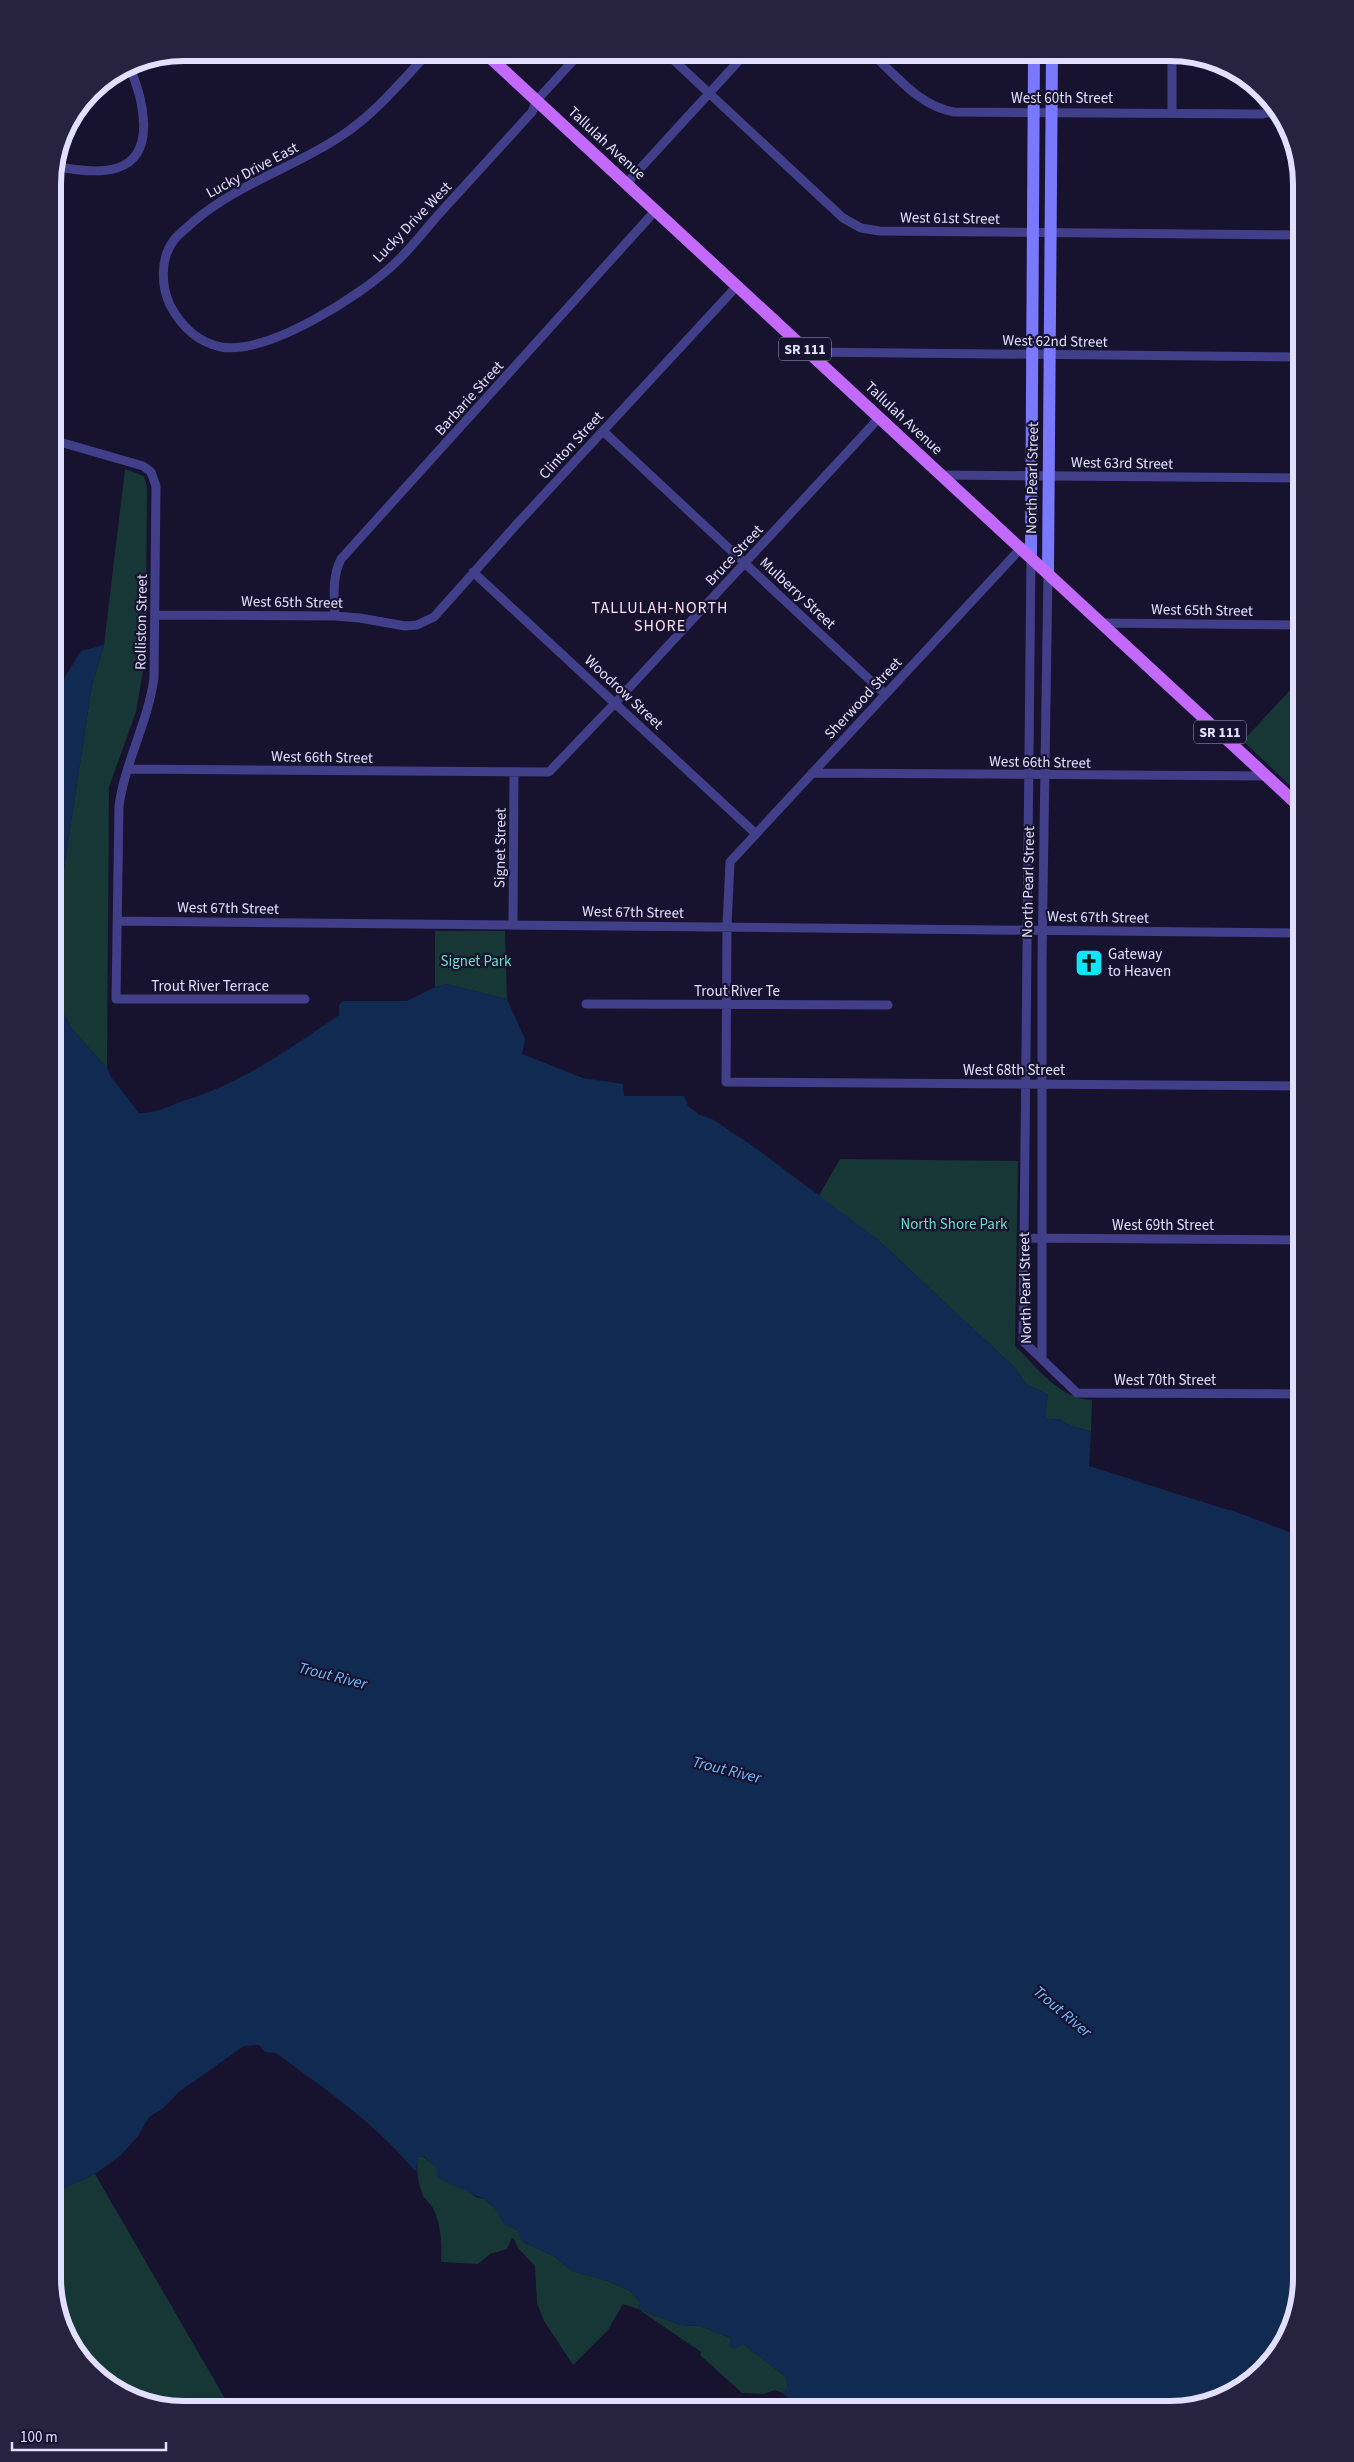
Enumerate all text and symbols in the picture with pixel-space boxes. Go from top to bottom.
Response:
street label: West 60th Street [1011,88,1113,109]
street label: Tallulah Avenue [563,102,650,185]
street label: Lucky Drive East [202,137,302,204]
street label: Lucky Drive West [368,177,457,268]
street label: West 61st Street [900,207,1000,230]
street label: West 62nd Street [1002,330,1108,353]
road number: SR 111 [779,338,831,360]
street label: Barbarie Street [430,356,509,440]
street label: Tallulah Avenue [860,377,947,460]
street label: Clinton Street [534,407,608,484]
street label: North Pearl Street [1021,422,1044,534]
street label: West 63rd Street [1071,452,1173,475]
street label: Bruce Street [701,520,768,591]
street label: Mulberry Street [755,553,840,634]
street label: Rolliston Street [130,574,153,670]
street label: West 65th Street [241,591,343,614]
district label: TALLULAH-NORTH SHORE [592,597,728,637]
street label: West 65th Street [1151,599,1253,622]
street label: Woodrow Street [580,650,668,734]
street label: Sherwood Street [820,653,907,744]
road number: SR 111 [1194,720,1246,744]
street label: West 66th Street [271,746,373,769]
street label: West 66th Street [989,751,1091,774]
street label: Signet Street [489,808,512,888]
street label: North Pearl Street [1017,826,1040,938]
street label: West 67th Street [177,897,279,920]
street label: West 67th Street [582,901,684,924]
street label: West 67th Street [1047,906,1149,929]
place label: Gateway to Heaven [1108,944,1171,982]
church icon: Gateway to Heaven [1074,948,1104,978]
park label: Signet Park [441,951,512,972]
street label: Trout River Terrace [151,976,269,997]
street label: Trout River Te [694,981,780,1002]
street label: West 68th Street [963,1060,1065,1081]
park label: North Shore Park [900,1214,1008,1235]
street label: West 69th Street [1112,1215,1214,1236]
street label: North Pearl Street [1014,1232,1037,1344]
street label: West 70th Street [1114,1370,1216,1391]
water label: Trout River [296,1657,371,1695]
water label: Trout River [690,1751,765,1789]
water label: Trout River [1028,1981,1097,2044]
scale bar [12,2420,166,2452]
text: 100 m [20,2427,58,2448]

